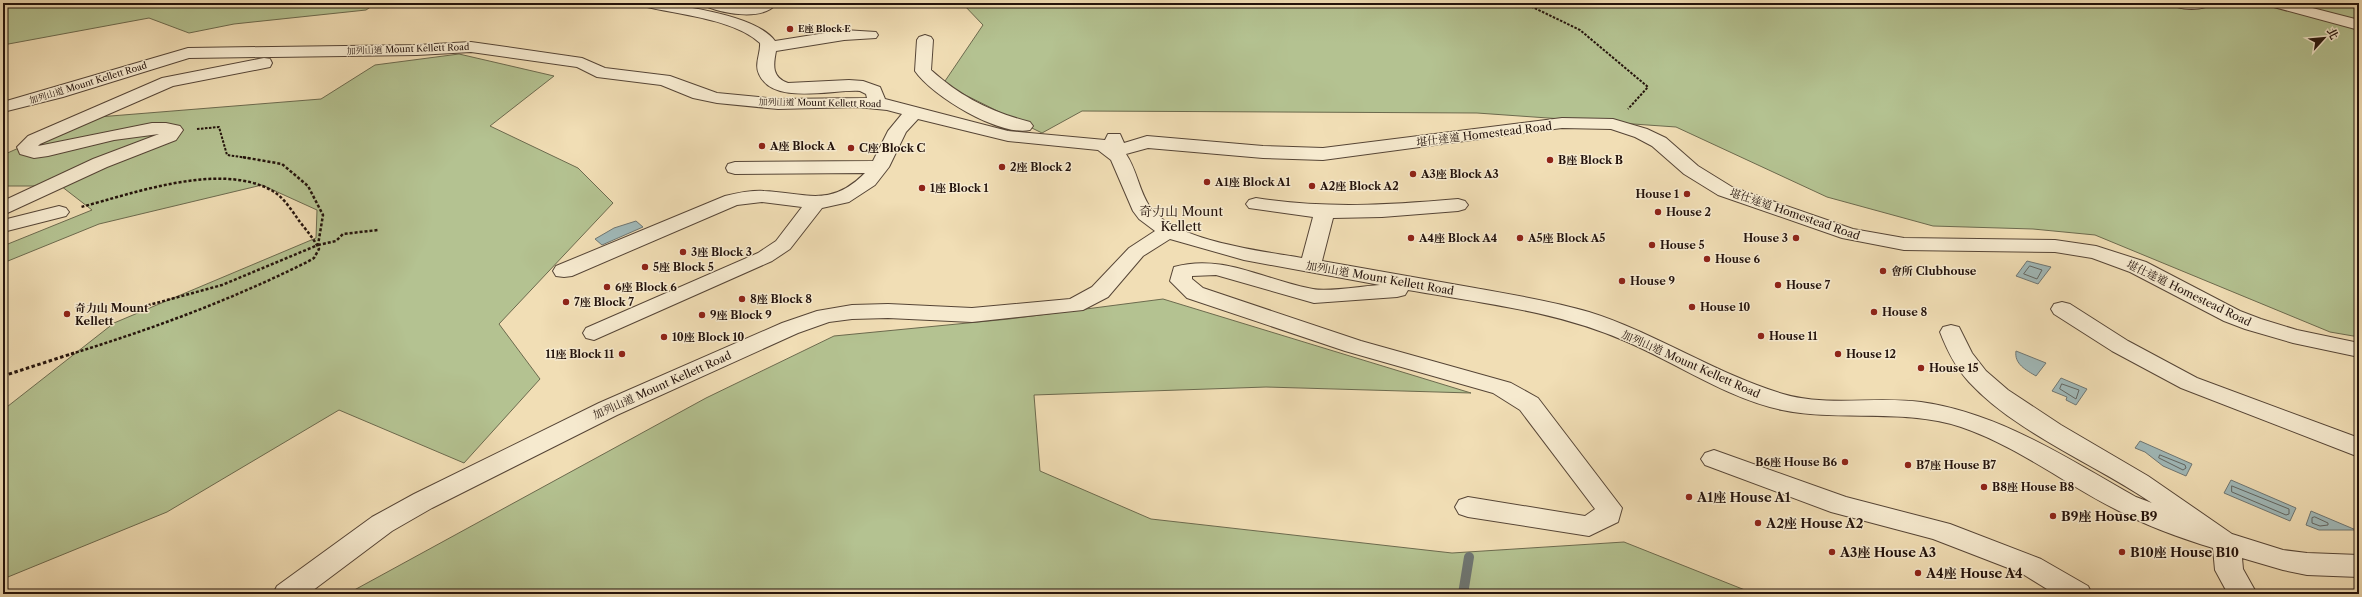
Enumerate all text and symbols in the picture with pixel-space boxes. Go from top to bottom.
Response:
north arrow [2304,18,2344,58]
place label: E座 Block E [798,23,851,34]
marker: E座 Block E [785,24,795,34]
text: 北 [2324,25,2342,42]
street label: 加列山道 Mount Kellett Road [346,41,470,56]
street label: 加列山道 Mount Kellett Road [28,59,149,106]
street label: 加列山道 Mount Kellett Road [759,96,882,109]
street label: 堪仕達道 Homestead Road [1415,119,1553,149]
place label: A座 Block A [769,139,836,153]
marker: A座 Block A [757,141,767,151]
place label: C座 Block C [859,141,925,155]
marker: C座 Block C [846,143,856,153]
place label: B座 Block B [1558,153,1623,167]
marker: B座 Block B [1545,155,1555,165]
place label: 2座 Block 2 [1010,160,1072,174]
marker: 2座 Block 2 [997,162,1007,172]
place label: A3座 Block A3 [1420,167,1499,181]
marker: A3座 Block A3 [1408,169,1418,179]
place label: A1座 Block A1 [1214,175,1291,189]
marker: A1座 Block A1 [1202,177,1212,187]
place label: A2座 Block A2 [1319,179,1399,193]
place label: 1座 Block 1 [930,181,989,195]
marker: A2座 Block A2 [1307,181,1317,191]
marker: 1座 Block 1 [917,183,927,193]
street label: 堪仕達道 Homestead Road [1728,185,1862,243]
place label: House 1 [1636,187,1679,201]
marker: House 1 [1682,189,1692,199]
district label: 奇力山 Mount Kellett [1139,203,1223,234]
place label: House 2 [1666,205,1712,219]
marker: House 2 [1653,207,1663,217]
place label: A4座 Block A4 [1418,231,1498,245]
place label: A5座 Block A5 [1527,231,1605,245]
place label: House 3 [1743,231,1788,245]
marker: A4座 Block A4 [1406,233,1416,243]
marker: A5座 Block A5 [1515,233,1525,243]
marker: House 3 [1791,233,1801,243]
place label: House 5 [1660,238,1705,252]
marker: House 5 [1647,240,1657,250]
place label: 3座 Block 3 [691,245,752,259]
marker: 3座 Block 3 [678,247,688,257]
place label: House 6 [1715,252,1761,266]
marker: House 6 [1702,254,1712,264]
street label: 堪仕達道 Homestead Road [2125,257,2254,329]
street label: 加列山道 Mount Kellett Road [1305,258,1455,298]
place label: 5座 Block 5 [653,260,714,274]
marker: 5座 Block 5 [640,262,650,272]
place label: 會所 Clubhouse [1891,264,1977,278]
marker: 會所 Clubhouse [1878,266,1888,276]
place label: House 9 [1630,274,1676,288]
marker: House 9 [1617,276,1627,286]
place label: House 7 [1786,278,1831,292]
place label: 6座 Block 6 [615,280,677,294]
marker: House 7 [1773,280,1783,290]
marker: 6座 Block 6 [602,282,612,292]
place label: 8座 Block 8 [750,292,812,306]
marker: 8座 Block 8 [737,294,747,304]
place label: 7座 Block 7 [574,295,634,309]
marker: 7座 Block 7 [561,297,571,307]
place label: House 10 [1700,300,1750,314]
place label: 奇力山 Mount Kellett [75,301,149,328]
marker: House 10 [1687,302,1697,312]
place label: House 8 [1882,305,1928,319]
marker: House 8 [1869,307,1879,317]
place label: 9座 Block 9 [710,308,772,322]
marker: 奇力山 Mount Kellett [62,309,72,319]
marker: 9座 Block 9 [697,310,707,320]
street label: 加列山道 Mount Kellett Road [1620,327,1763,401]
place label: House 11 [1769,329,1817,343]
place label: 10座 Block 10 [672,330,744,344]
marker: House 11 [1756,331,1766,341]
marker: 10座 Block 10 [659,332,669,342]
place label: 11座 Block 11 [546,347,614,361]
place label: House 12 [1846,347,1896,361]
street label: 加列山道 Mount Kellett Road [591,348,734,422]
marker: 11座 Block 11 [617,349,627,359]
marker: House 12 [1833,349,1843,359]
place label: House 15 [1929,361,1979,375]
marker: House 15 [1916,363,1926,373]
place label: B6座 House B6 [1755,455,1837,469]
marker: B6座 House B6 [1840,457,1850,467]
place label: B7座 House B7 [1916,458,1996,472]
marker: B7座 House B7 [1903,460,1913,470]
place label: B8座 House B8 [1992,480,2074,494]
marker: B8座 House B8 [1979,482,1989,492]
place label: A1座 House A1 [1696,489,1791,505]
marker: A1座 House A1 [1684,492,1694,502]
place label: B9座 House B9 [2061,508,2158,524]
marker: B9座 House B9 [2048,511,2058,521]
place label: A2座 House A2 [1765,515,1864,531]
marker: A2座 House A2 [1753,518,1763,528]
place label: A3座 House A3 [1839,544,1936,560]
place label: B10座 House B10 [2130,544,2239,560]
marker: A3座 House A3 [1827,547,1837,557]
marker: B10座 House B10 [2117,547,2127,557]
place label: A4座 House A4 [1925,565,2023,581]
marker: A4座 House A4 [1913,568,1923,578]

